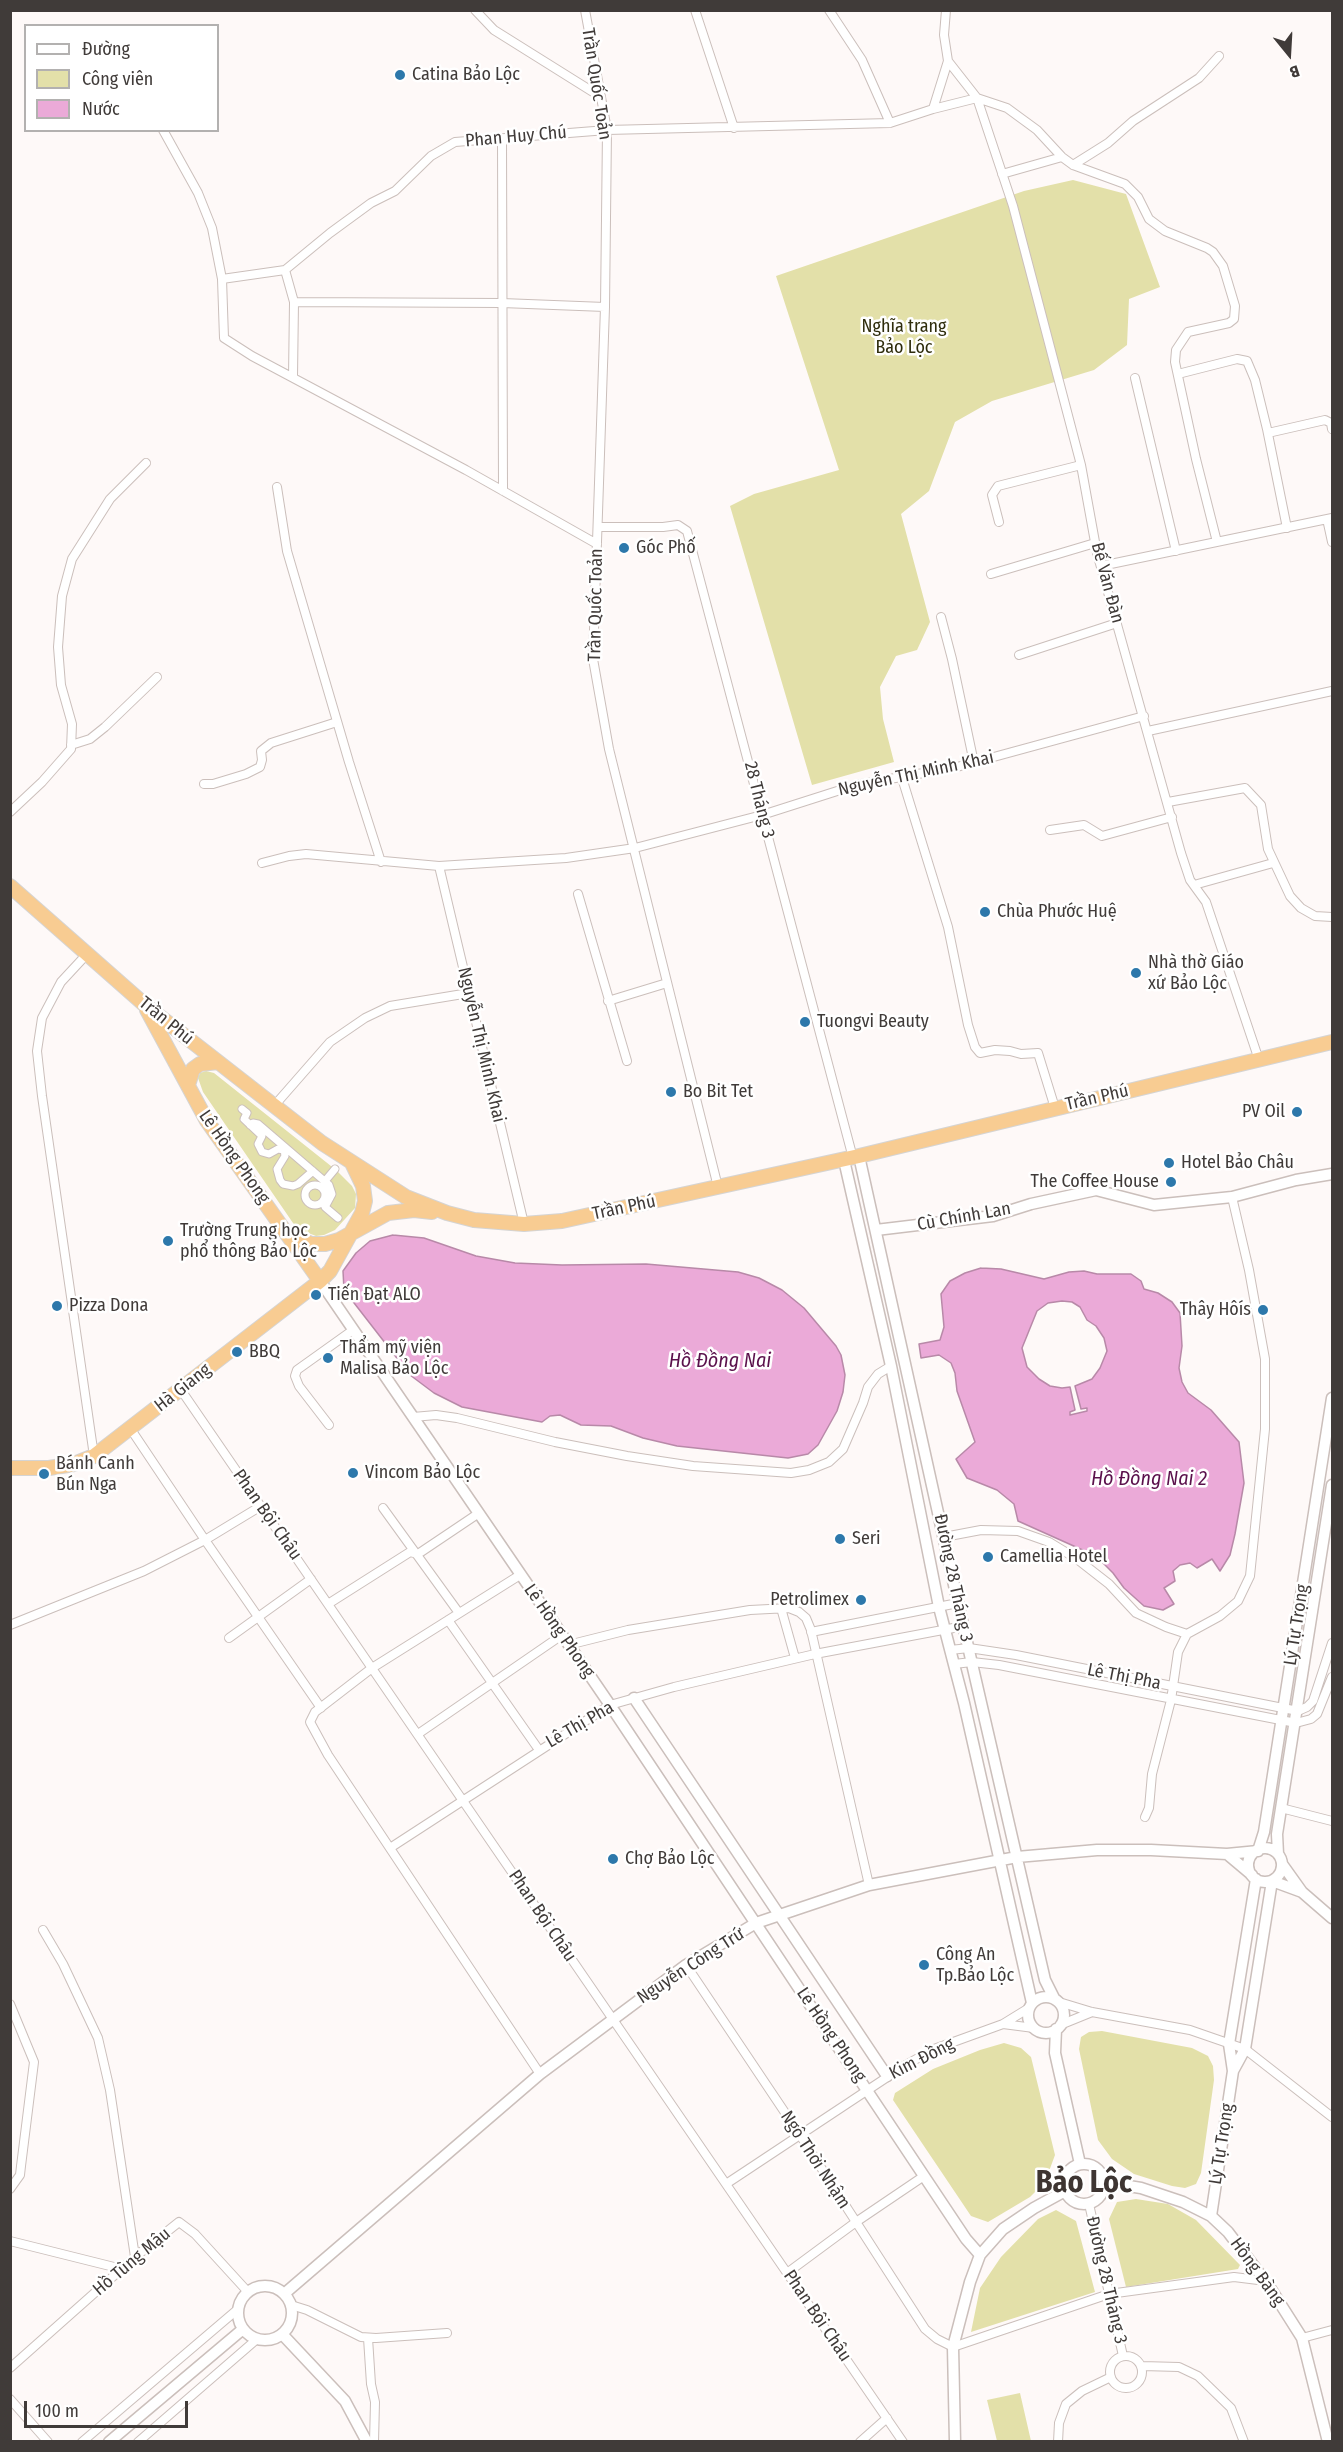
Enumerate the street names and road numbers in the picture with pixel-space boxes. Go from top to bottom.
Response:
street label: Trần Quốc Toản [576,26,616,142]
street label: Phan Huy Chú [464,122,568,152]
street label: Bế Văn Đàn [1086,540,1128,626]
street label: Trần Quốc Toản [584,548,608,662]
street label: Nguyễn Thị Minh Khai [836,747,996,801]
street label: 28 Tháng 3 [739,759,779,841]
street label: Nguyễn Thị Minh Khai [453,965,509,1125]
street label: Trần Phú [134,992,198,1050]
street label: Trần Phú [1063,1080,1131,1116]
street label: Lê Hồng Phong [194,1106,274,1208]
street label: Trần Phú [590,1191,658,1225]
street label: Cù Chính Lan [915,1198,1013,1236]
street label: Hà Giang [151,1359,215,1417]
street label: Phan Bội Châu [228,1465,306,1565]
street label: Đường 28 Tháng 3 [929,1512,977,1644]
street label: Lê Hồng Phong [519,1580,599,1682]
street label: Lý Tự Trọng [1280,1583,1314,1667]
street label: Lê Thị Pha [1085,1659,1163,1695]
street label: Lê Thị Pha [542,1697,618,1753]
street label: Phan Bội Châu [503,1866,581,1966]
street label: Nguyễn Công Trứ [633,1923,749,2009]
street label: Lê Hồng Phong [792,1984,870,2086]
street label: Kim Đồng [886,2033,958,2085]
street label: Lý Tự Trọng [1205,2102,1239,2186]
street label: Ngô Thời Nhậm [775,2107,855,2213]
street label: Đường 28 Tháng 3 [1081,2214,1131,2346]
street label: Hồ Tùng Mậu [89,2223,175,2301]
street label: Hồng Bàng [1225,2234,1289,2310]
street label: Phan Bội Châu [778,2266,856,2366]

